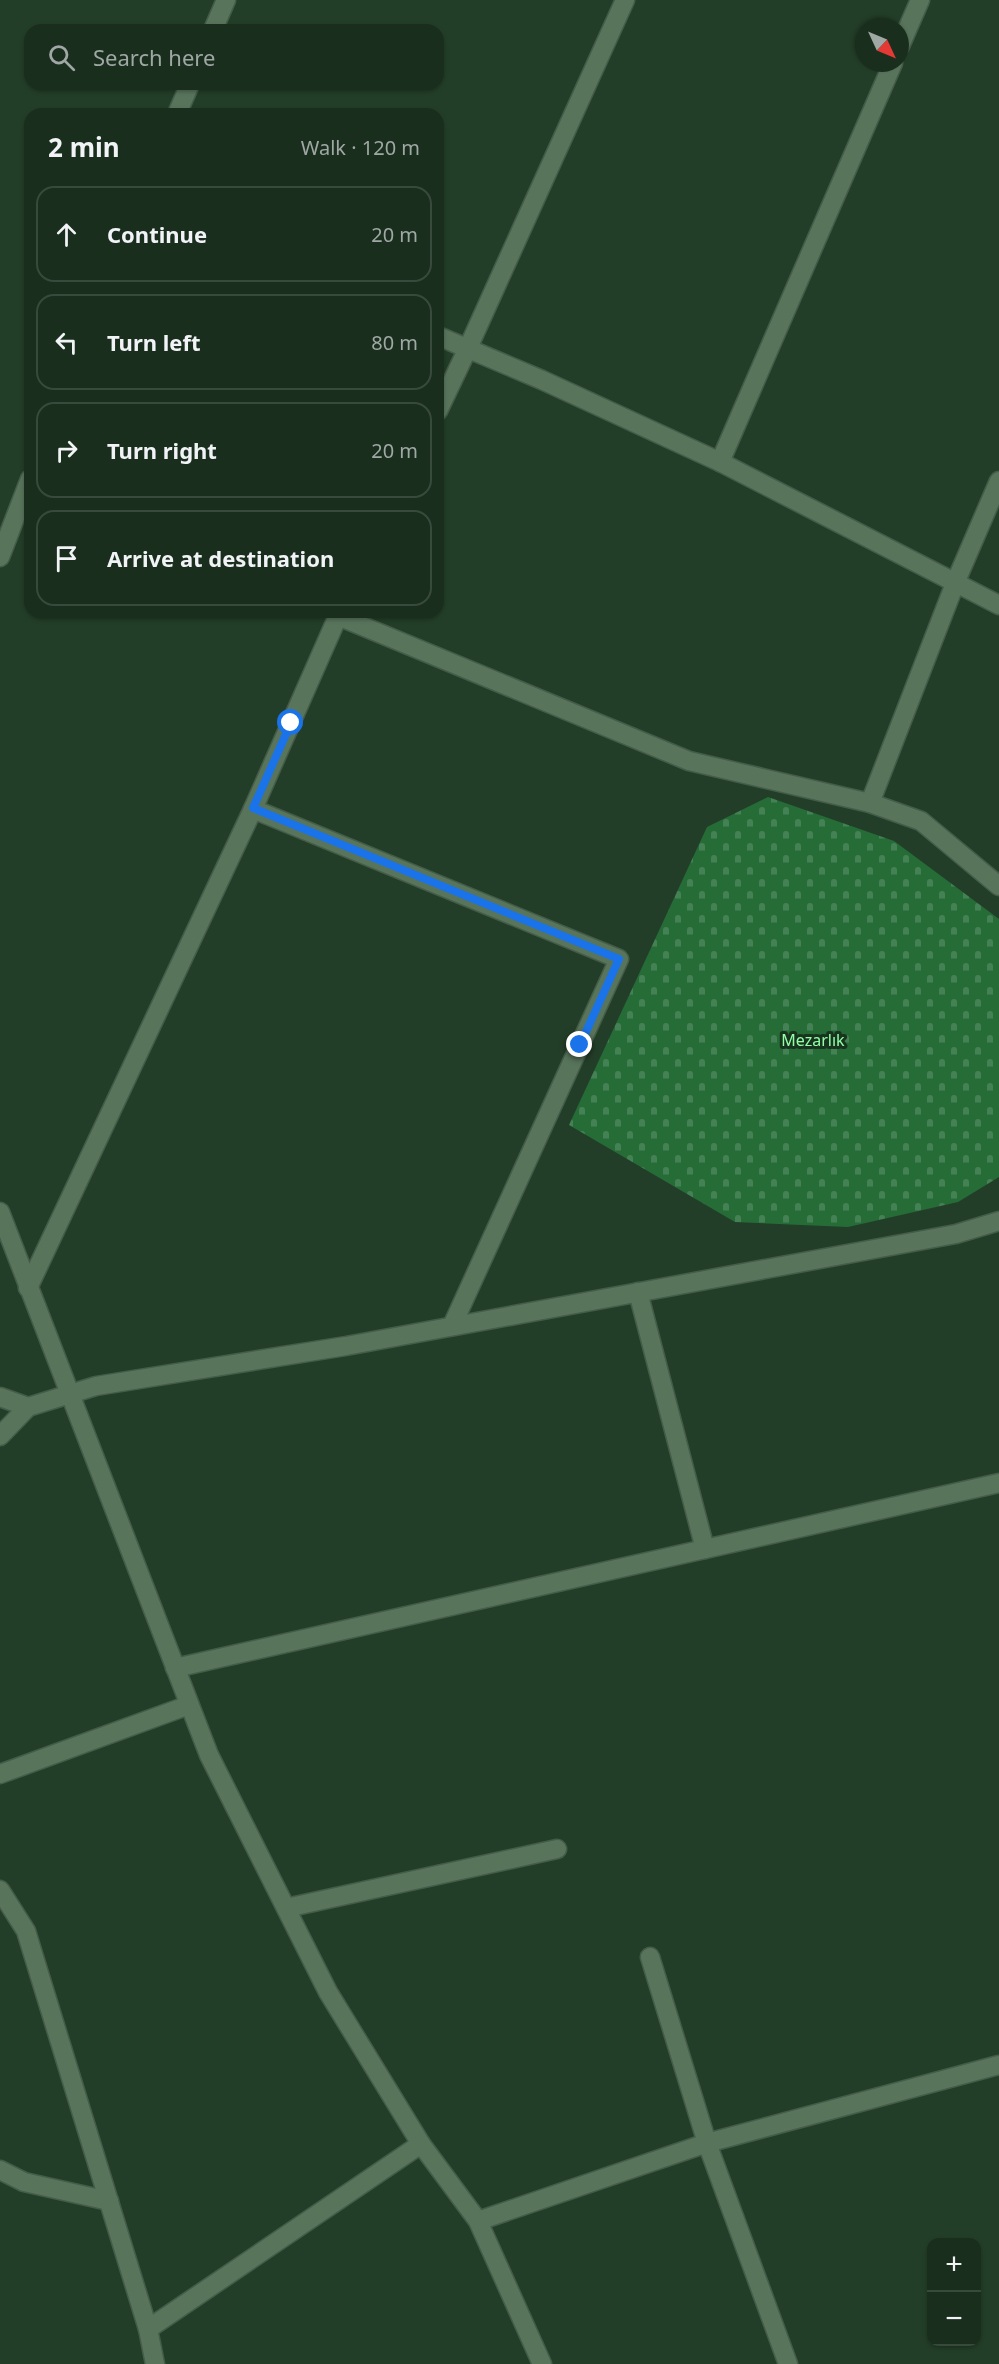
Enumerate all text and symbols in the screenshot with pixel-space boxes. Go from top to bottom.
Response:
north arrow [855,18,909,72]
search box [24,24,444,90]
icon: search [45,41,78,74]
text: Search here [93,42,215,72]
text: 2 min [48,129,120,165]
text: Walk · 120 m [301,134,420,161]
icon: ahead [50,218,83,251]
text: Continue [107,219,207,249]
text: 20 m [371,221,418,248]
icon: left [50,326,83,359]
text: Turn left [107,327,201,357]
text: 80 m [371,329,418,356]
icon: right [50,434,83,467]
text: Turn right [107,435,217,465]
text: 20 m [371,437,418,464]
icon: arrive [50,542,83,575]
text: Arrive at destination [107,543,334,573]
route start [277,709,303,735]
park label: Mezarlık [781,1029,845,1051]
route end [566,1031,592,1057]
map controls [927,2238,981,2346]
button: + [927,2238,981,2292]
button: − [927,2292,981,2346]

